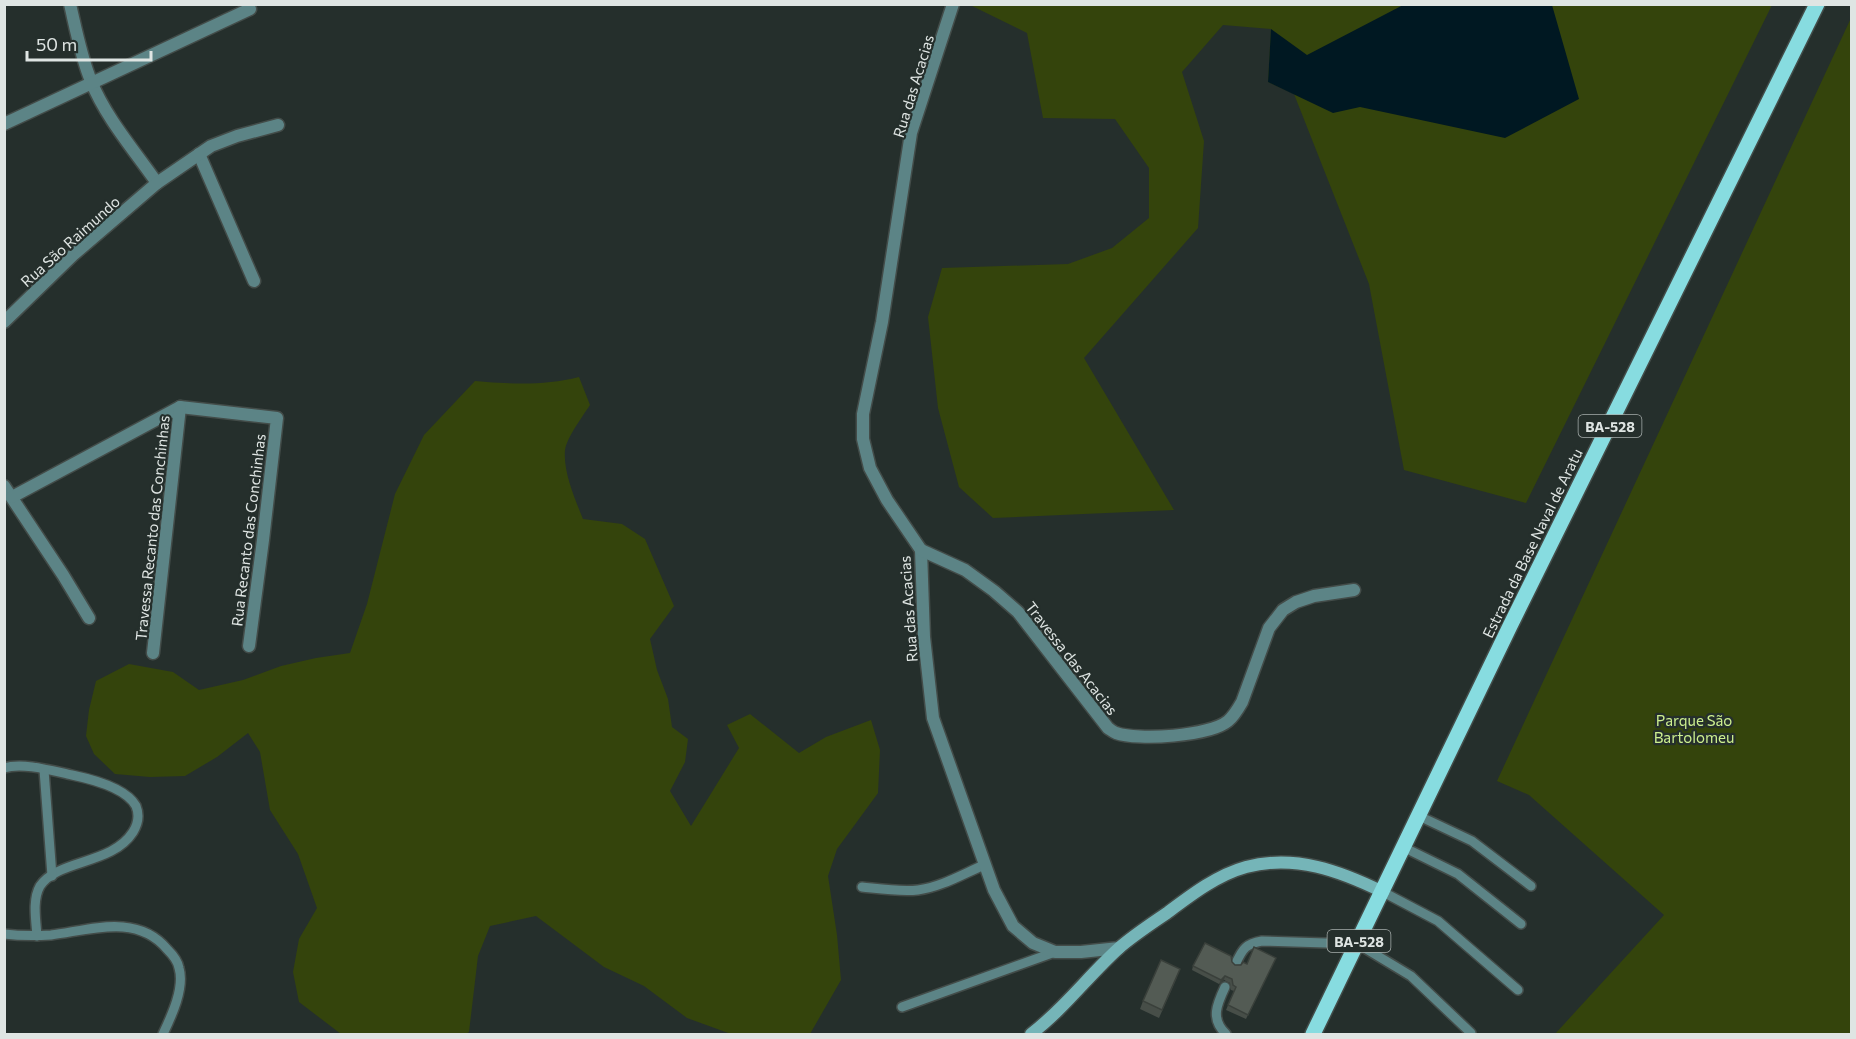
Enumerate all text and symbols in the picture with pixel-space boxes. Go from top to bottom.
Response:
scale bar [27,24,152,62]
street label: Rua das Acacias [889,32,937,140]
text: 50 m [36,33,77,55]
street label: Rua São Raimundo [17,192,123,290]
street label: Travessa Recanto das Conchinhas [131,414,173,642]
road number: BA-528 [1578,415,1642,437]
street label: Rua Recanto das Conchinhas [227,432,269,627]
street label: Estrada da Base Naval de Aratu [1478,445,1586,641]
street label: Rua das Acacias [895,555,921,663]
street label: Travessa das Acacias [1022,598,1122,718]
park label: Parque São Bartolomeu [1654,711,1734,746]
road number: BA-528 [1328,930,1390,952]

